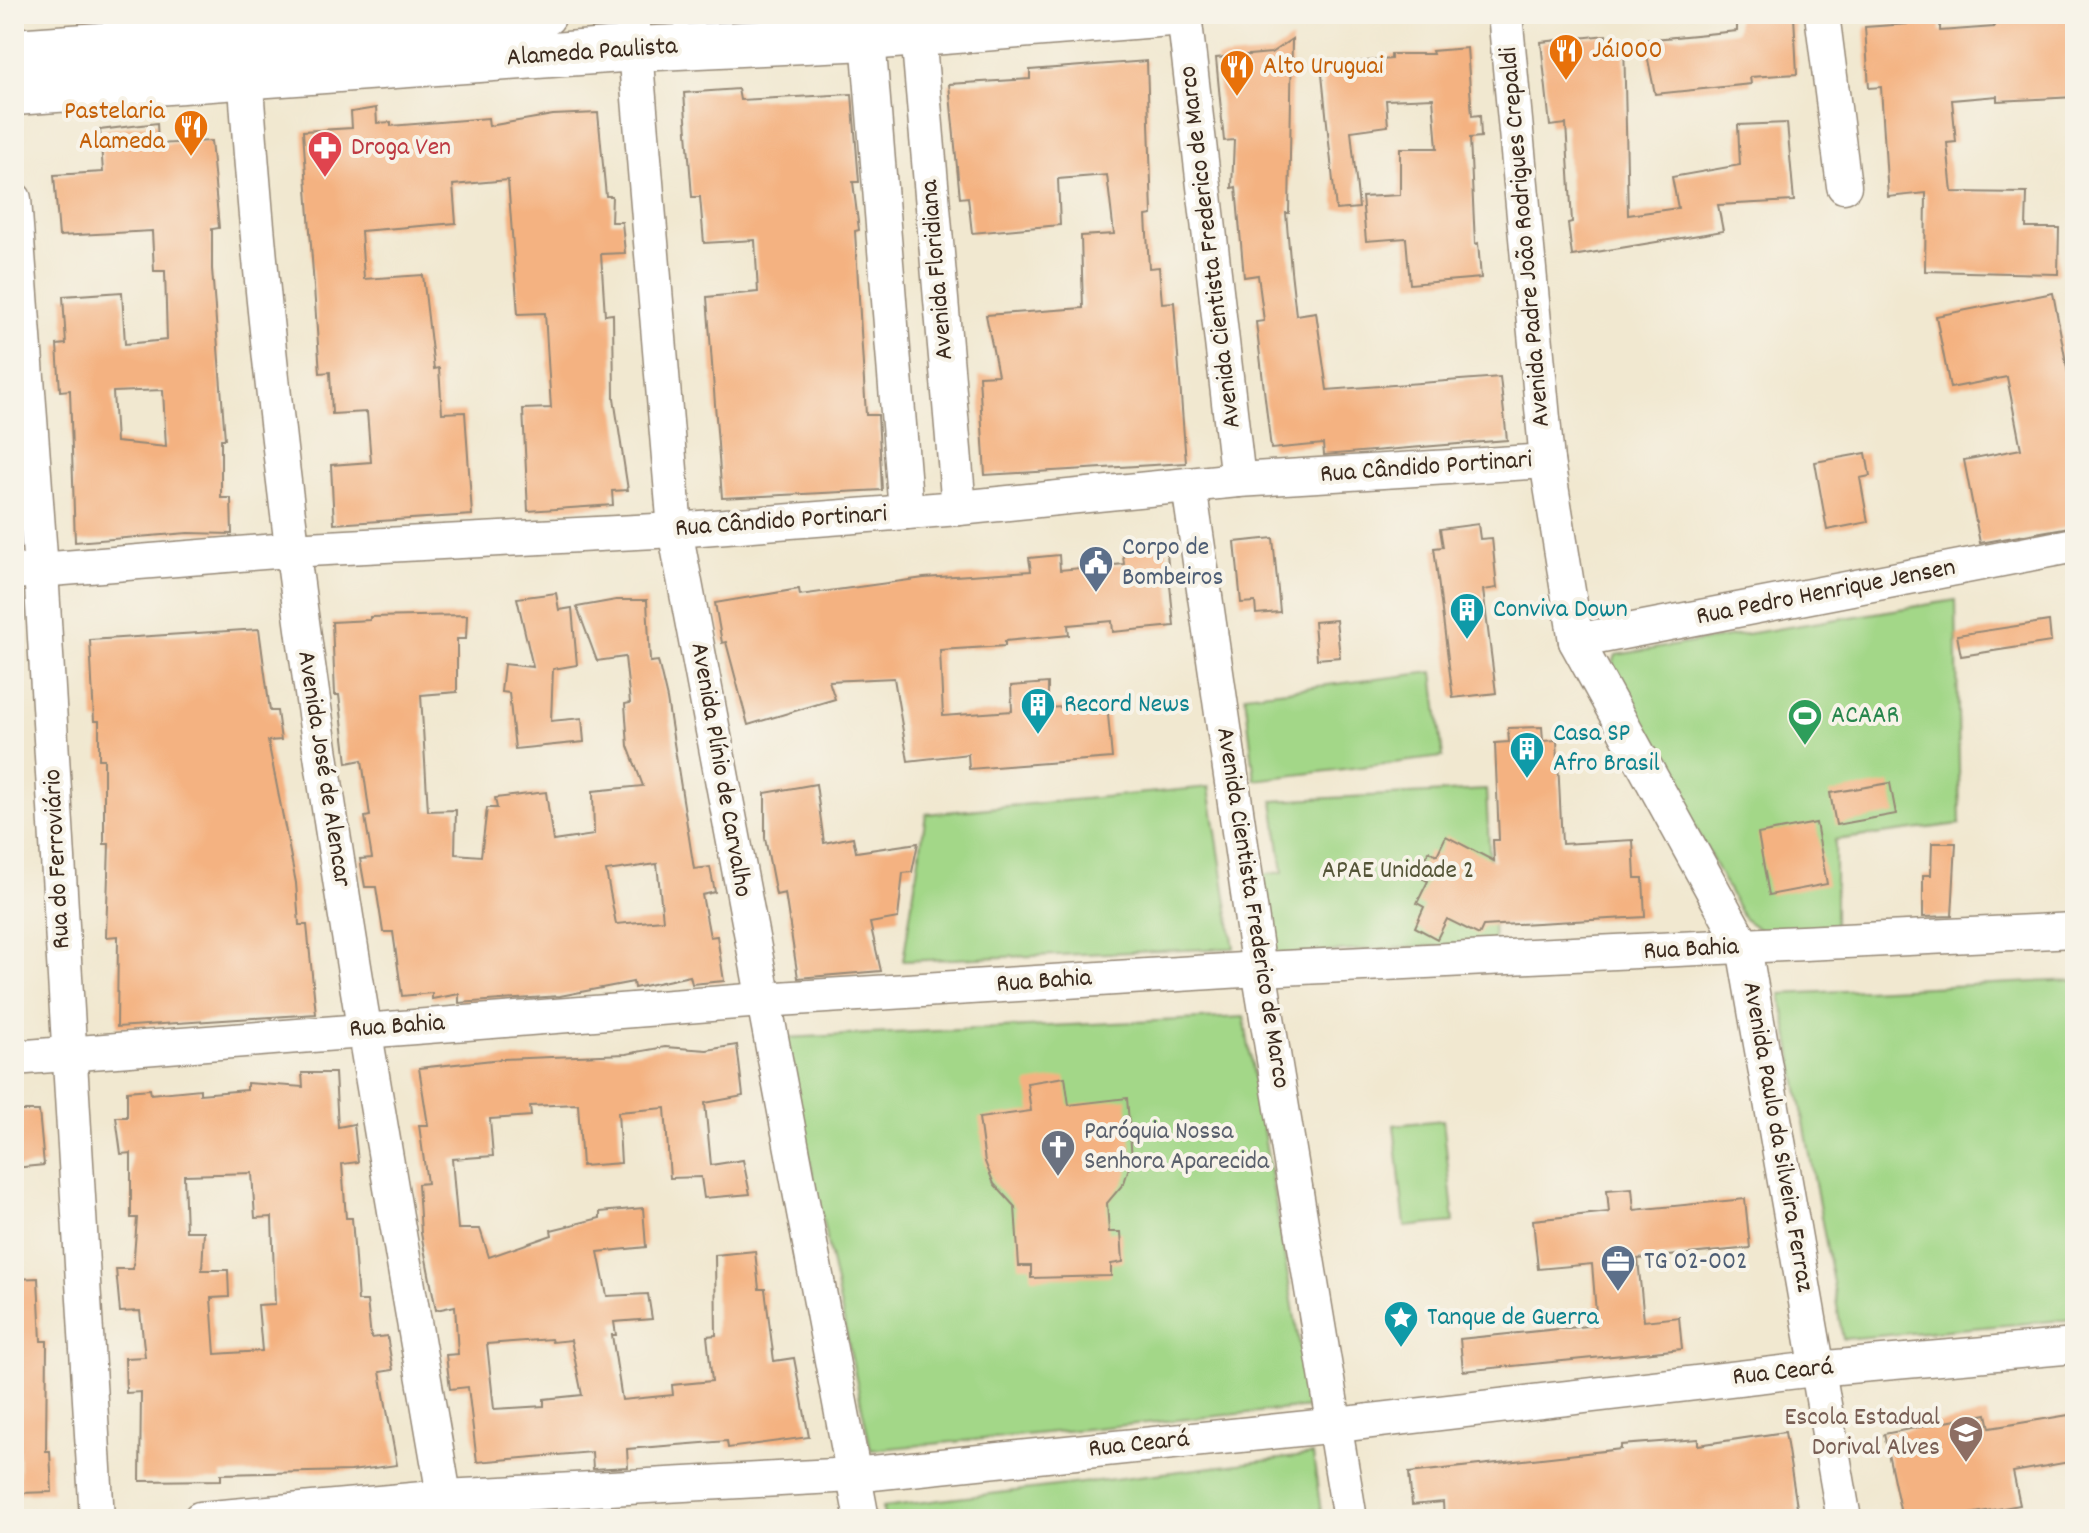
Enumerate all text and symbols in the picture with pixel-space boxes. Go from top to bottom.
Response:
street label: Alameda Paulista [505,29,679,77]
restaurant icon: Já1000 [1547,32,1585,82]
place label: Já1000 [1592,33,1663,70]
street label: Avenida Padre João Rodrigues Crepaldi [1491,45,1561,429]
restaurant icon: Alto Uruguai [1218,48,1256,98]
place label: Alto Uruguai [1263,49,1384,86]
street label: Avenida Cientista Frederico de Marco [1170,64,1252,430]
place label: Pastelaria Alameda [64,94,166,161]
restaurant icon: Pastelaria Alameda [172,108,210,158]
pharmacy icon: Droga Ven [306,129,344,179]
place label: Droga Ven [351,130,451,167]
street label: Avenida Floridiana [912,178,964,362]
street label: Rua Cândido Portinari [1319,442,1534,494]
street label: Rua Cândido Portinari [674,496,889,548]
place label: Corpo de Bombeiros [1122,530,1223,597]
public building icon: Corpo de Bombeiros [1077,544,1115,594]
street label: Rua Pedro Henrique Jensen [1693,550,1959,636]
building icon: Conviva Down [1448,591,1486,641]
place label: Conviva Down [1493,592,1628,629]
street label: Avenida Plínio de Carvalho [679,640,761,900]
street label: Avenida José de Alencar [286,648,360,890]
building icon: Record News [1019,686,1057,736]
place label: Record News [1064,687,1190,724]
sports icon: ACAAR [1786,697,1824,747]
place label: ACAAR [1831,698,1899,735]
place label: Casa SP Afro Brasil [1553,716,1660,783]
street label: Avenida Cientista Frederico de Marco [1205,725,1299,1091]
building icon: Casa SP Afro Brasil [1508,730,1546,780]
street label: Rua do Ferroviário [35,768,81,950]
park label: APAE Unidade 2 [1322,853,1474,890]
street label: Rua Bahia [1642,929,1740,971]
street label: Rua Bahia [995,960,1094,1004]
street label: Avenida Paulo da Silveira Ferraz [1731,979,1823,1295]
street label: Rua Bahia [348,1005,447,1049]
place label: Paróquia Nossa Senhora Aparecida [1084,1114,1270,1181]
church icon: Paróquia Nossa Senhora Aparecida [1039,1128,1077,1178]
office icon: TG 02-002 [1599,1243,1637,1293]
place label: TG 02-002 [1644,1244,1748,1281]
place icon: Tanque de Guerra [1382,1299,1420,1349]
place label: Tanque de Guerra [1427,1300,1599,1337]
street label: Rua Ceará [1731,1349,1835,1397]
place label: Escola Estadual Dorival Alves [1785,1400,1940,1467]
school or university icon: Escola Estadual Dorival Alves [1947,1414,1985,1464]
street label: Rua Ceará [1087,1421,1191,1469]

